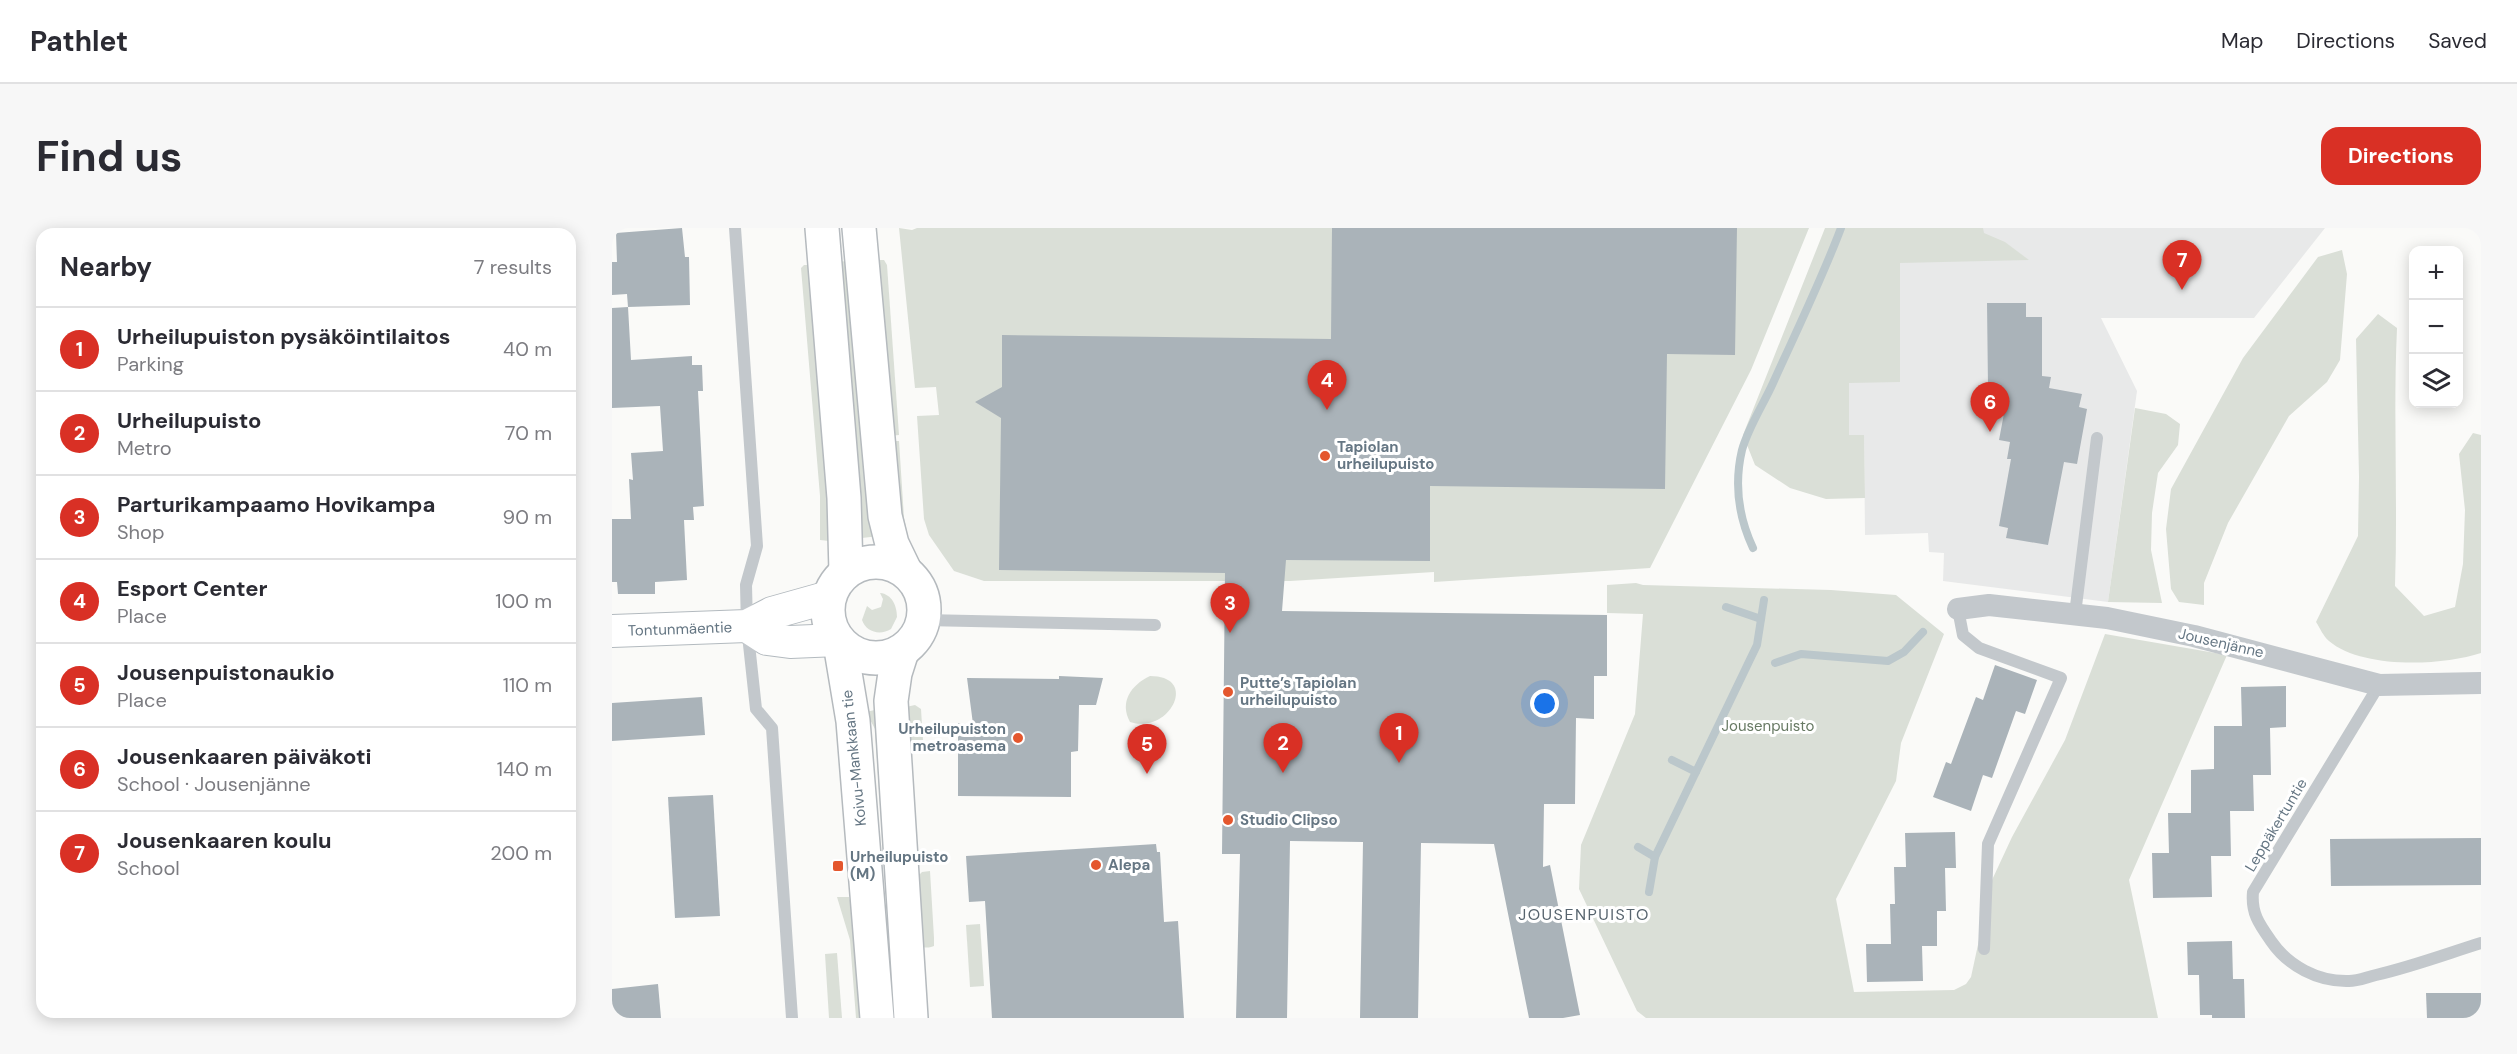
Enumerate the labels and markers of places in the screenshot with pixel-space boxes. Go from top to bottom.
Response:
pin: 7 [2162,241,2202,290]
pin: 4 [1308,360,1346,410]
pin: 6 [1970,382,2010,432]
place label: Tapiolan urheilupuisto [1337,437,1434,474]
marker: Tapiolan urheilupuisto [1318,449,1332,463]
pin: 3 [1210,584,1250,633]
place label: Putte’s Tapiolan urheilupuisto [1240,673,1356,710]
marker: Putte’s Tapiolan urheilupuisto [1221,685,1235,699]
pin: 1 [1380,714,1418,763]
place label: Urheilupuiston metroasema [898,719,1006,756]
pin: 5 [1128,724,1166,774]
pin: 2 [1264,724,1302,773]
marker: Urheilupuiston metroasema [1011,731,1025,745]
place label: Studio Clipso [1240,810,1338,830]
marker: Studio Clipso [1221,813,1235,827]
place label: Urheilupuisto (M) [850,847,948,884]
place label: Alepa [1108,855,1150,875]
marker: Alepa [1089,858,1103,872]
marker: Urheilupuisto (M) [831,859,845,873]

